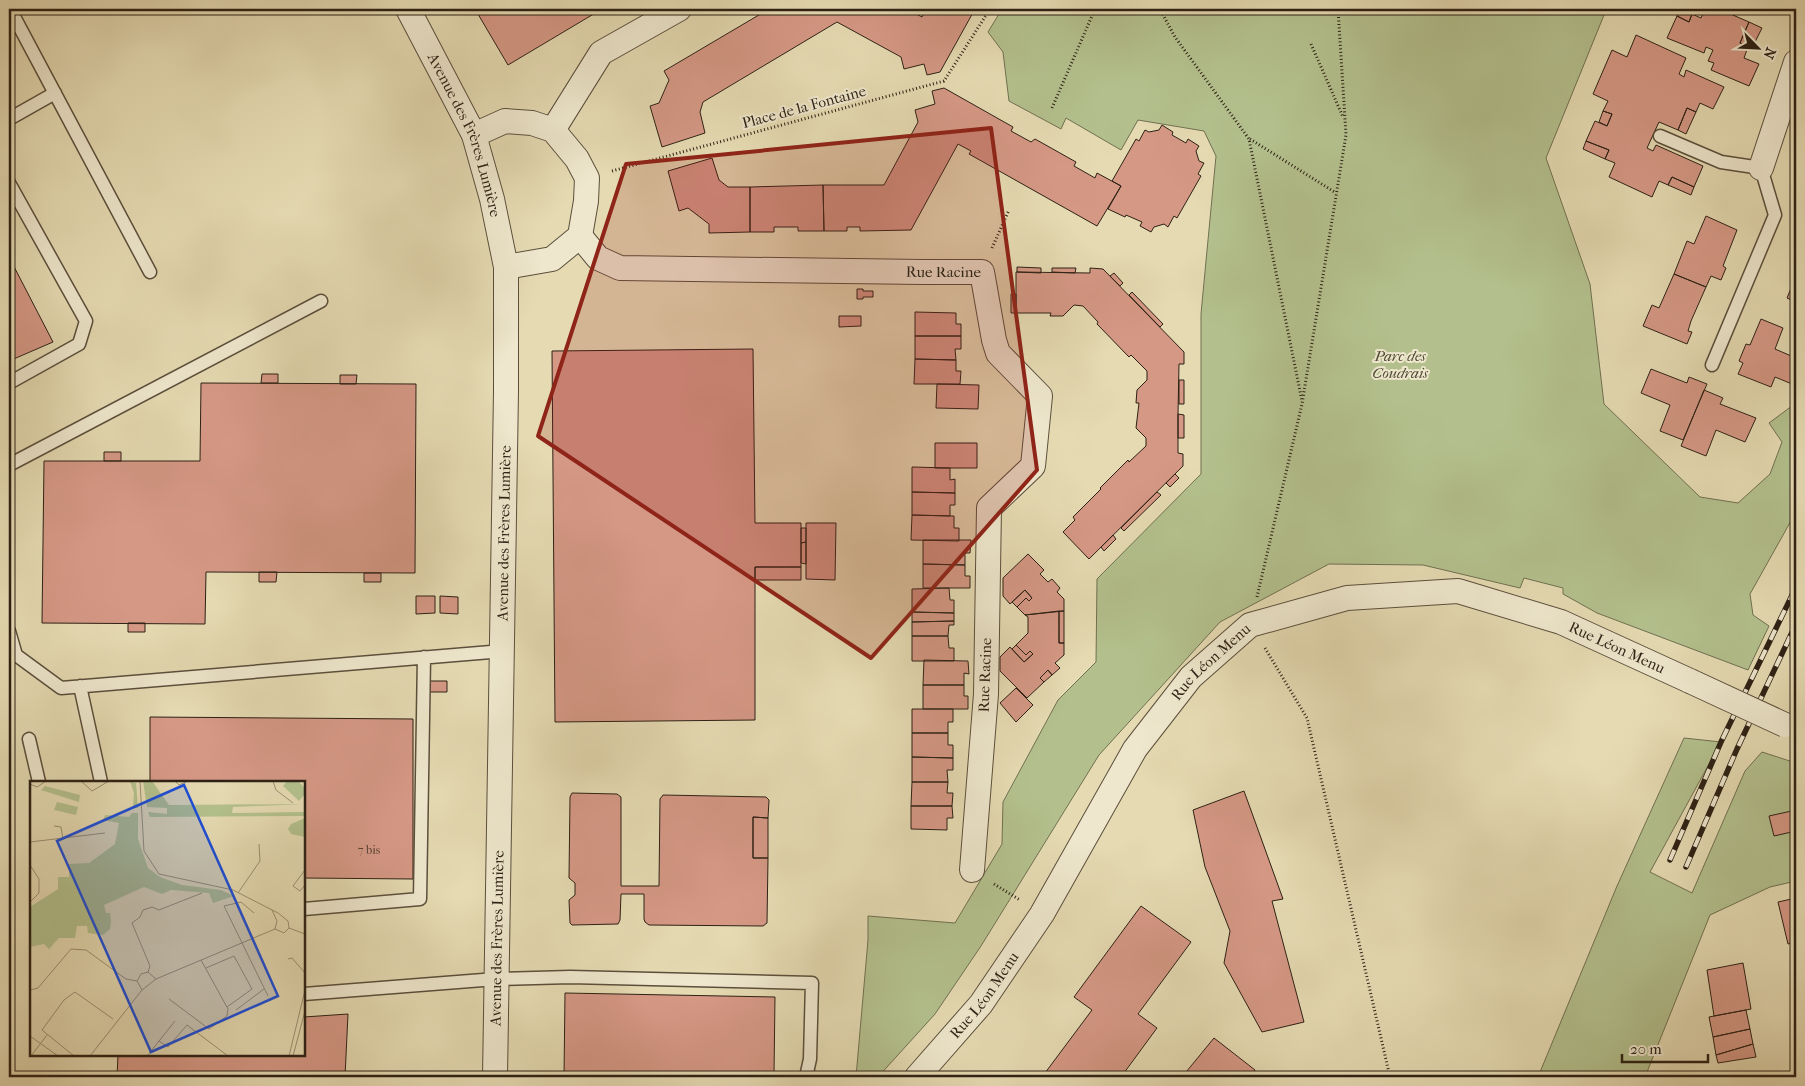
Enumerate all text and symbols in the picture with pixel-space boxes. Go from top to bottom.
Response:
north arrow [1732,22,1782,72]
text: N [1759,45,1779,62]
street label: Avenue des Frères Lumière [423,49,505,219]
street label: Place de la Fontaine [740,82,868,132]
street label: Rue Racine [906,263,981,281]
park label: Parc des Coudrais [1372,347,1428,382]
street label: Avenue des Frères Lumière [493,444,515,622]
street label: Rue Léon Menu [1566,618,1668,678]
street label: Rue Léon Menu [1167,619,1255,704]
street label: Rue Racine [975,637,995,713]
inset map [30,781,305,1056]
house number: 7 bis [358,843,381,857]
street label: Avenue des Frères Lumière [486,849,508,1027]
street label: Rue Léon Menu [946,948,1023,1042]
scale bar [1622,1031,1709,1063]
text: 20 m [1630,1040,1662,1058]

